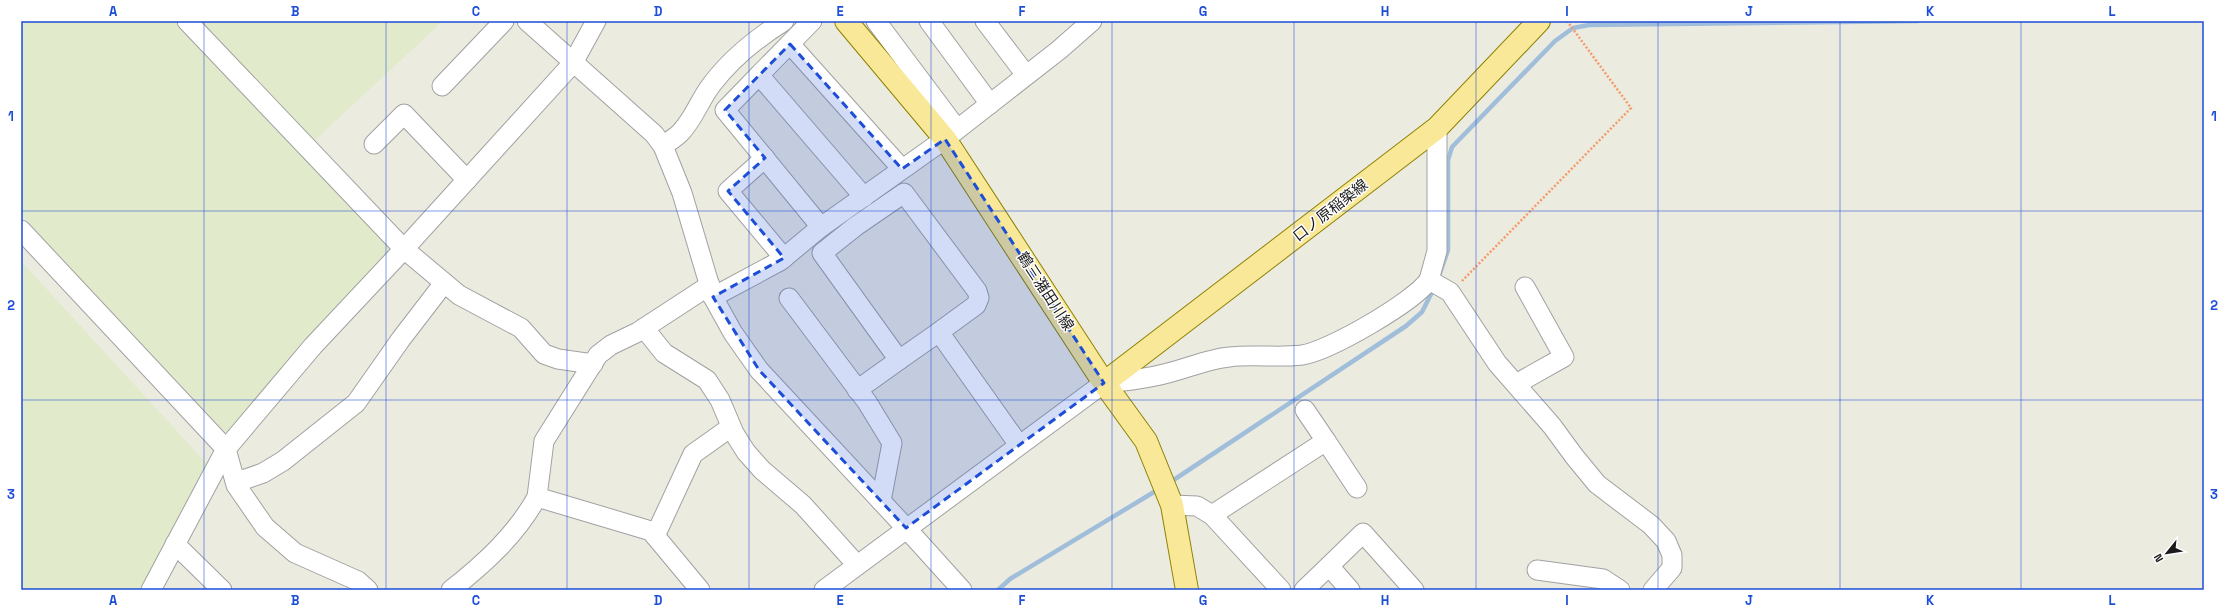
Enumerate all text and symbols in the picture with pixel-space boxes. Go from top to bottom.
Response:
text: A [109,3,118,20]
text: B [291,3,300,20]
text: C [472,3,480,20]
text: D [654,3,663,20]
text: E [836,3,844,20]
text: F [1019,3,1026,20]
text: G [1199,3,1207,20]
text: H [1381,3,1389,20]
text: I [1565,3,1569,20]
text: J [1745,3,1753,20]
text: K [1926,3,1935,20]
text: L [2108,3,2116,20]
text: 1 [8,108,14,125]
text: 1 [2211,108,2217,125]
street label: 口ノ原稲築線 [1289,175,1371,245]
street label: 鶴三潴田川線 [1014,248,1078,334]
text: 2 [7,297,15,314]
text: 2 [2210,297,2218,314]
text: 3 [7,486,15,503]
text: 3 [2210,486,2218,503]
north arrow [2147,533,2187,573]
text: N [2150,551,2166,565]
text: A [109,592,118,609]
text: B [291,592,300,609]
text: C [472,592,480,609]
text: D [654,592,663,609]
text: E [836,592,844,609]
text: F [1019,592,1026,609]
text: G [1199,592,1207,609]
text: H [1381,592,1389,609]
text: I [1565,592,1569,609]
text: J [1745,592,1753,609]
text: K [1926,592,1935,609]
text: L [2108,592,2116,609]

